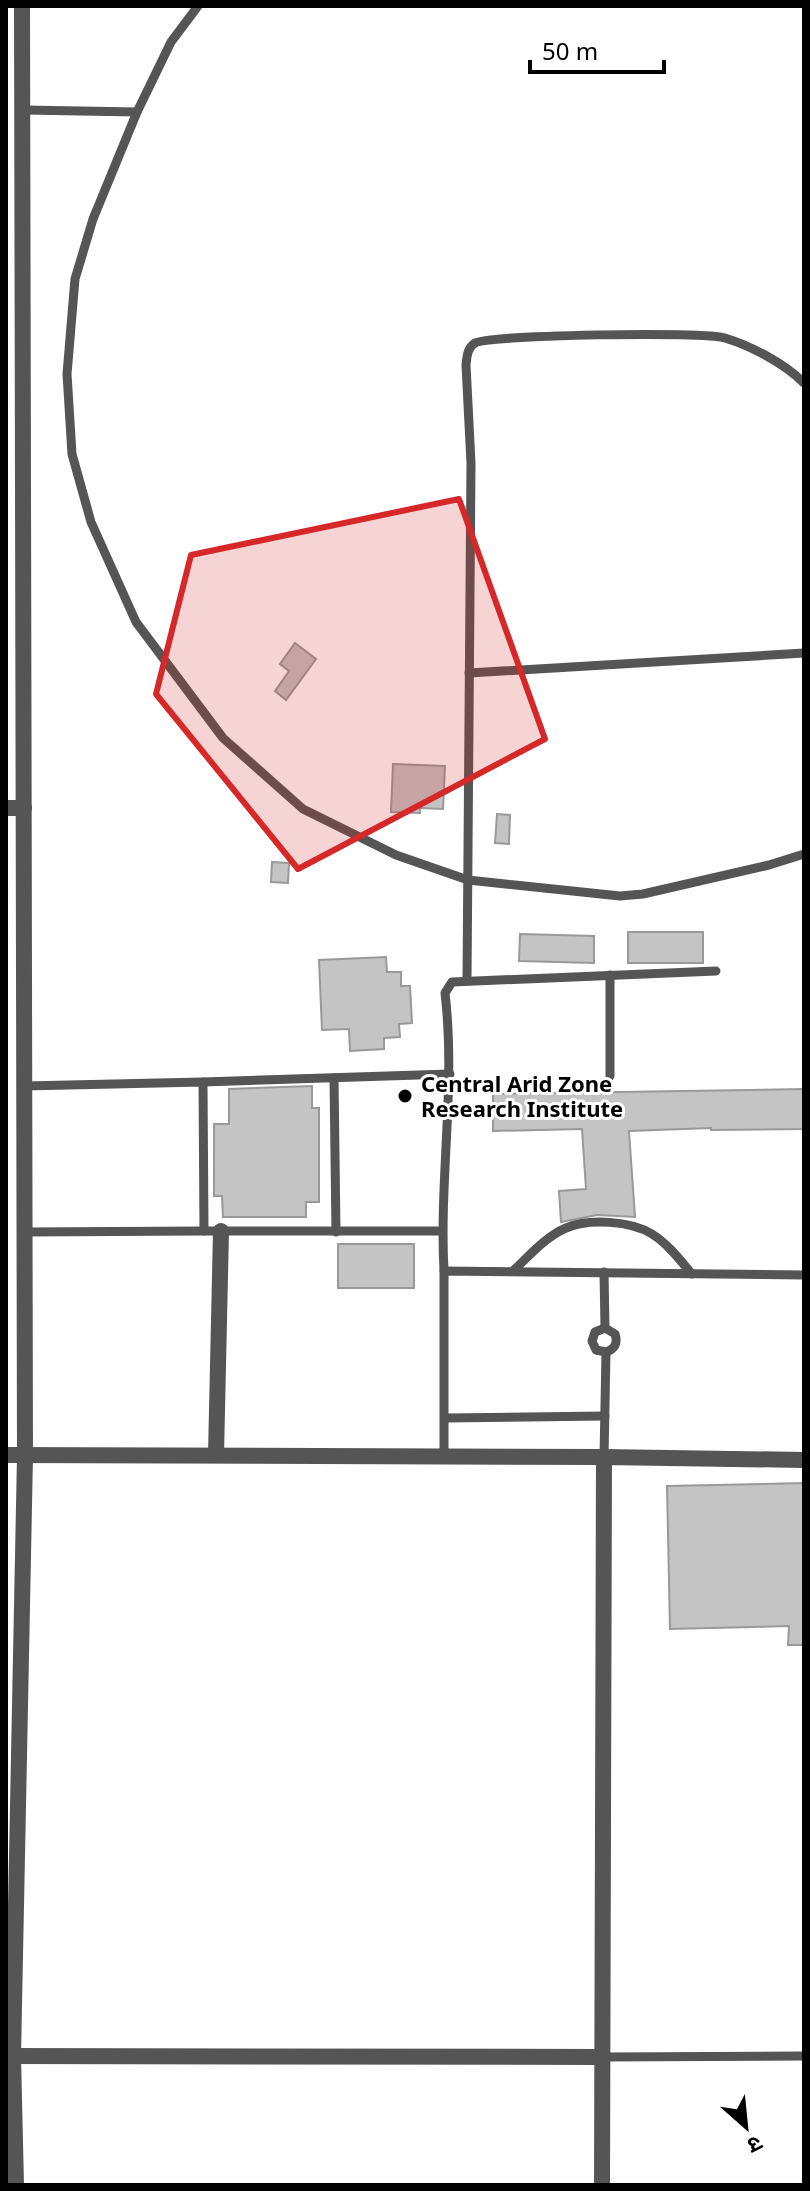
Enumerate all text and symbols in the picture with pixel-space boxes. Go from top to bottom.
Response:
scale bar [530,24,664,74]
text: 50 m [542,34,598,67]
place label: Central Arid Zone Research Institute [421,1068,623,1123]
marker: Central Arid Zone Research Institute [396,1087,414,1105]
north arrow [706,2087,786,2167]
text: उ [742,2129,768,2163]

